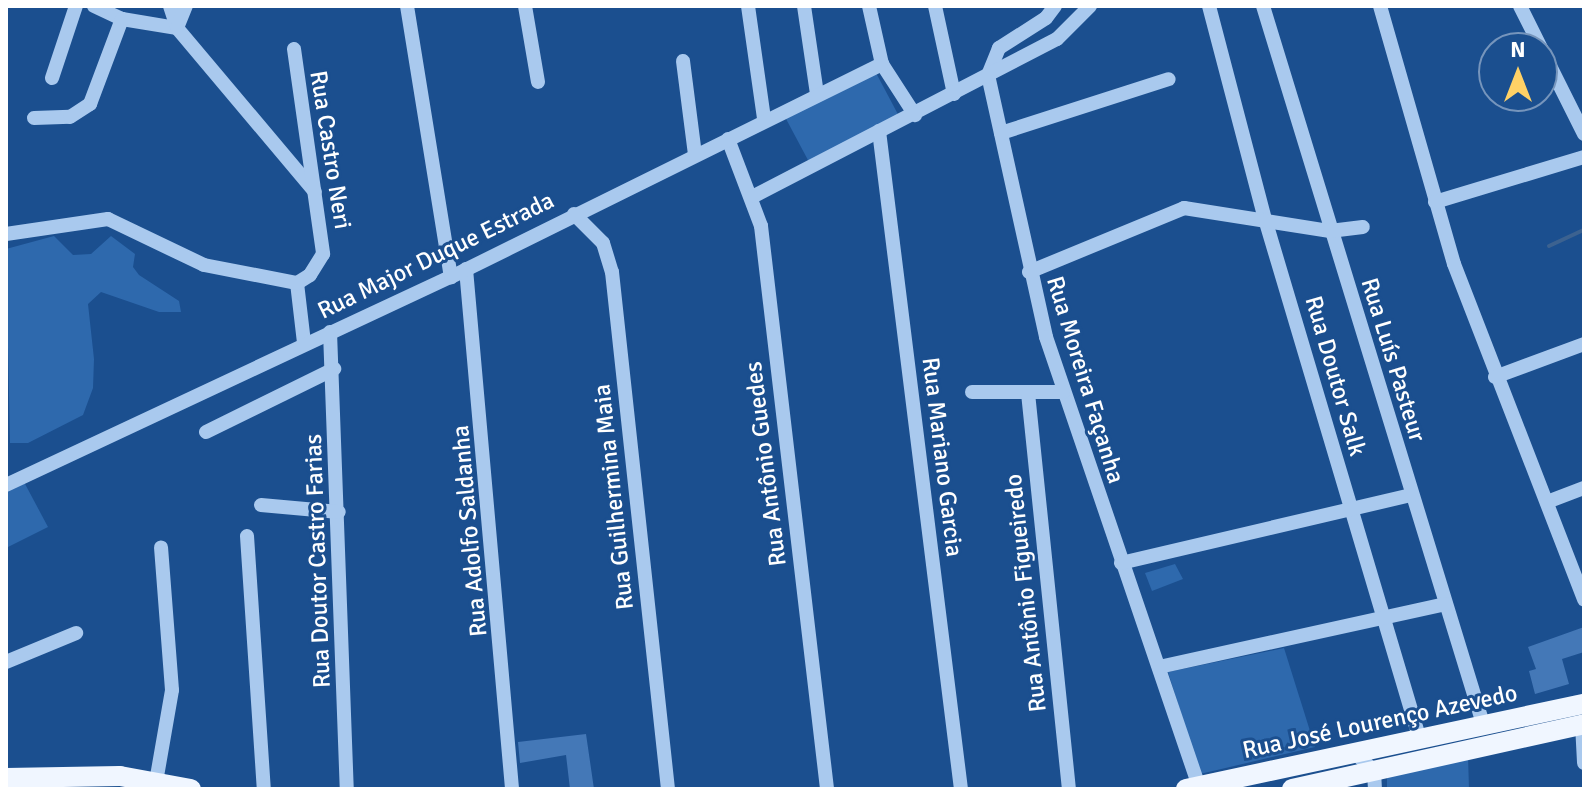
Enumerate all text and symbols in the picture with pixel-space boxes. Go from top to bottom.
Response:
north arrow [1478,32,1558,112]
text: N [1510,36,1526,63]
street label: Rua Castro Neri [303,69,357,231]
street label: Rua Major Duque Estrada [313,186,559,326]
street label: Rua Moreira Façanha [1040,273,1130,487]
street label: Rua Luís Pasteur [1354,275,1432,445]
street label: Rua Doutor Salk [1298,293,1372,459]
street label: Rua Mariano Garcia [915,356,969,558]
street label: Rua Antônio Guedes [739,360,793,568]
street label: Rua Guilhermina Maia [588,383,640,611]
street label: Rua Adolfo Saldanha [446,424,494,638]
street label: Rua Doutor Castro Farias [299,433,337,689]
street label: Rua Antônio Figueiredo [999,473,1053,713]
street label: Rua José Lourenço Azevedo [1240,679,1520,765]

